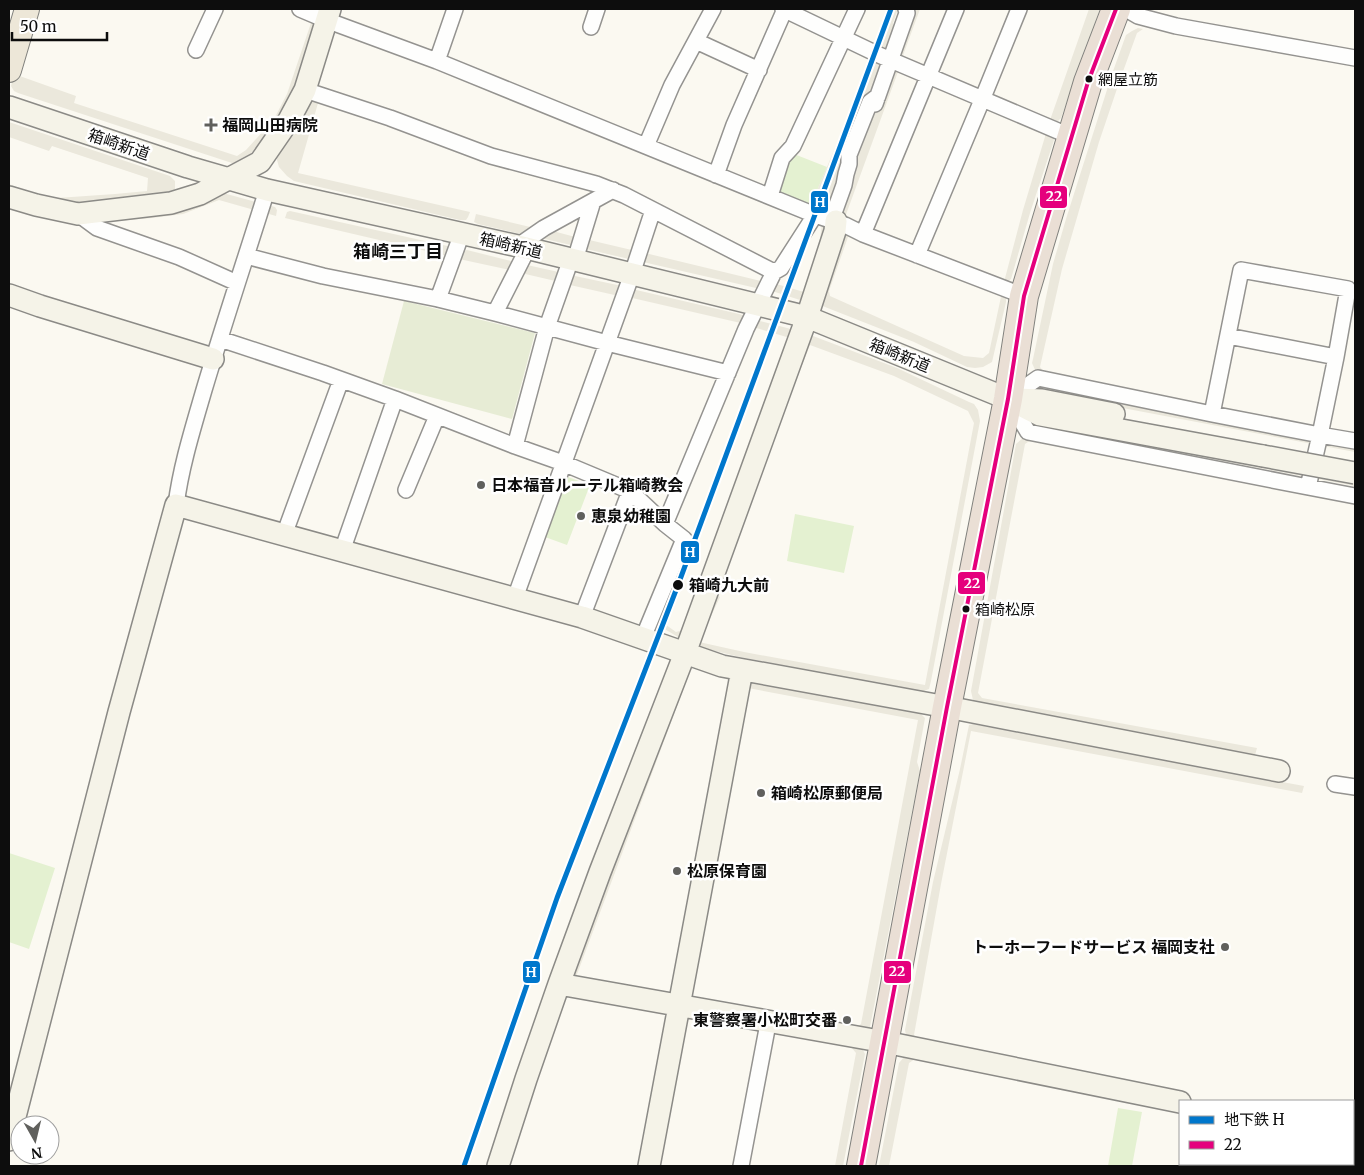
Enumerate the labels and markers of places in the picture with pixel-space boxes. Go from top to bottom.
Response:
place label: 網屋立筋 [1098,70,1158,89]
marker: 網屋立筋 [1084,74,1094,84]
place label: 福岡山田病院 [222,115,318,135]
marker: 福岡山田病院 [204,118,218,132]
place label: 日本福音ルーテル箱崎教会 [491,475,683,495]
marker: 日本福音ルーテル箱崎教会 [475,479,487,491]
place label: 恵泉幼稚園 [591,506,671,526]
marker: 恵泉幼稚園 [575,510,587,522]
place label: 箱崎九大前 [689,575,769,595]
marker: 箱崎九大前 [671,578,685,592]
place label: 箱崎松原 [975,600,1035,619]
marker: 箱崎松原 [961,604,971,614]
place label: 箱崎松原郵便局 [771,783,883,803]
marker: 箱崎松原郵便局 [755,787,767,799]
place label: 松原保育園 [687,861,767,881]
marker: 松原保育園 [671,865,683,877]
place label: トーホーフードサービス 福岡支社 [972,937,1215,957]
marker: トーホーフードサービス 福岡支社 [1219,941,1231,953]
place label: 東警察署小松町交番 [693,1010,837,1030]
marker: 東警察署小松町交番 [841,1014,853,1026]

